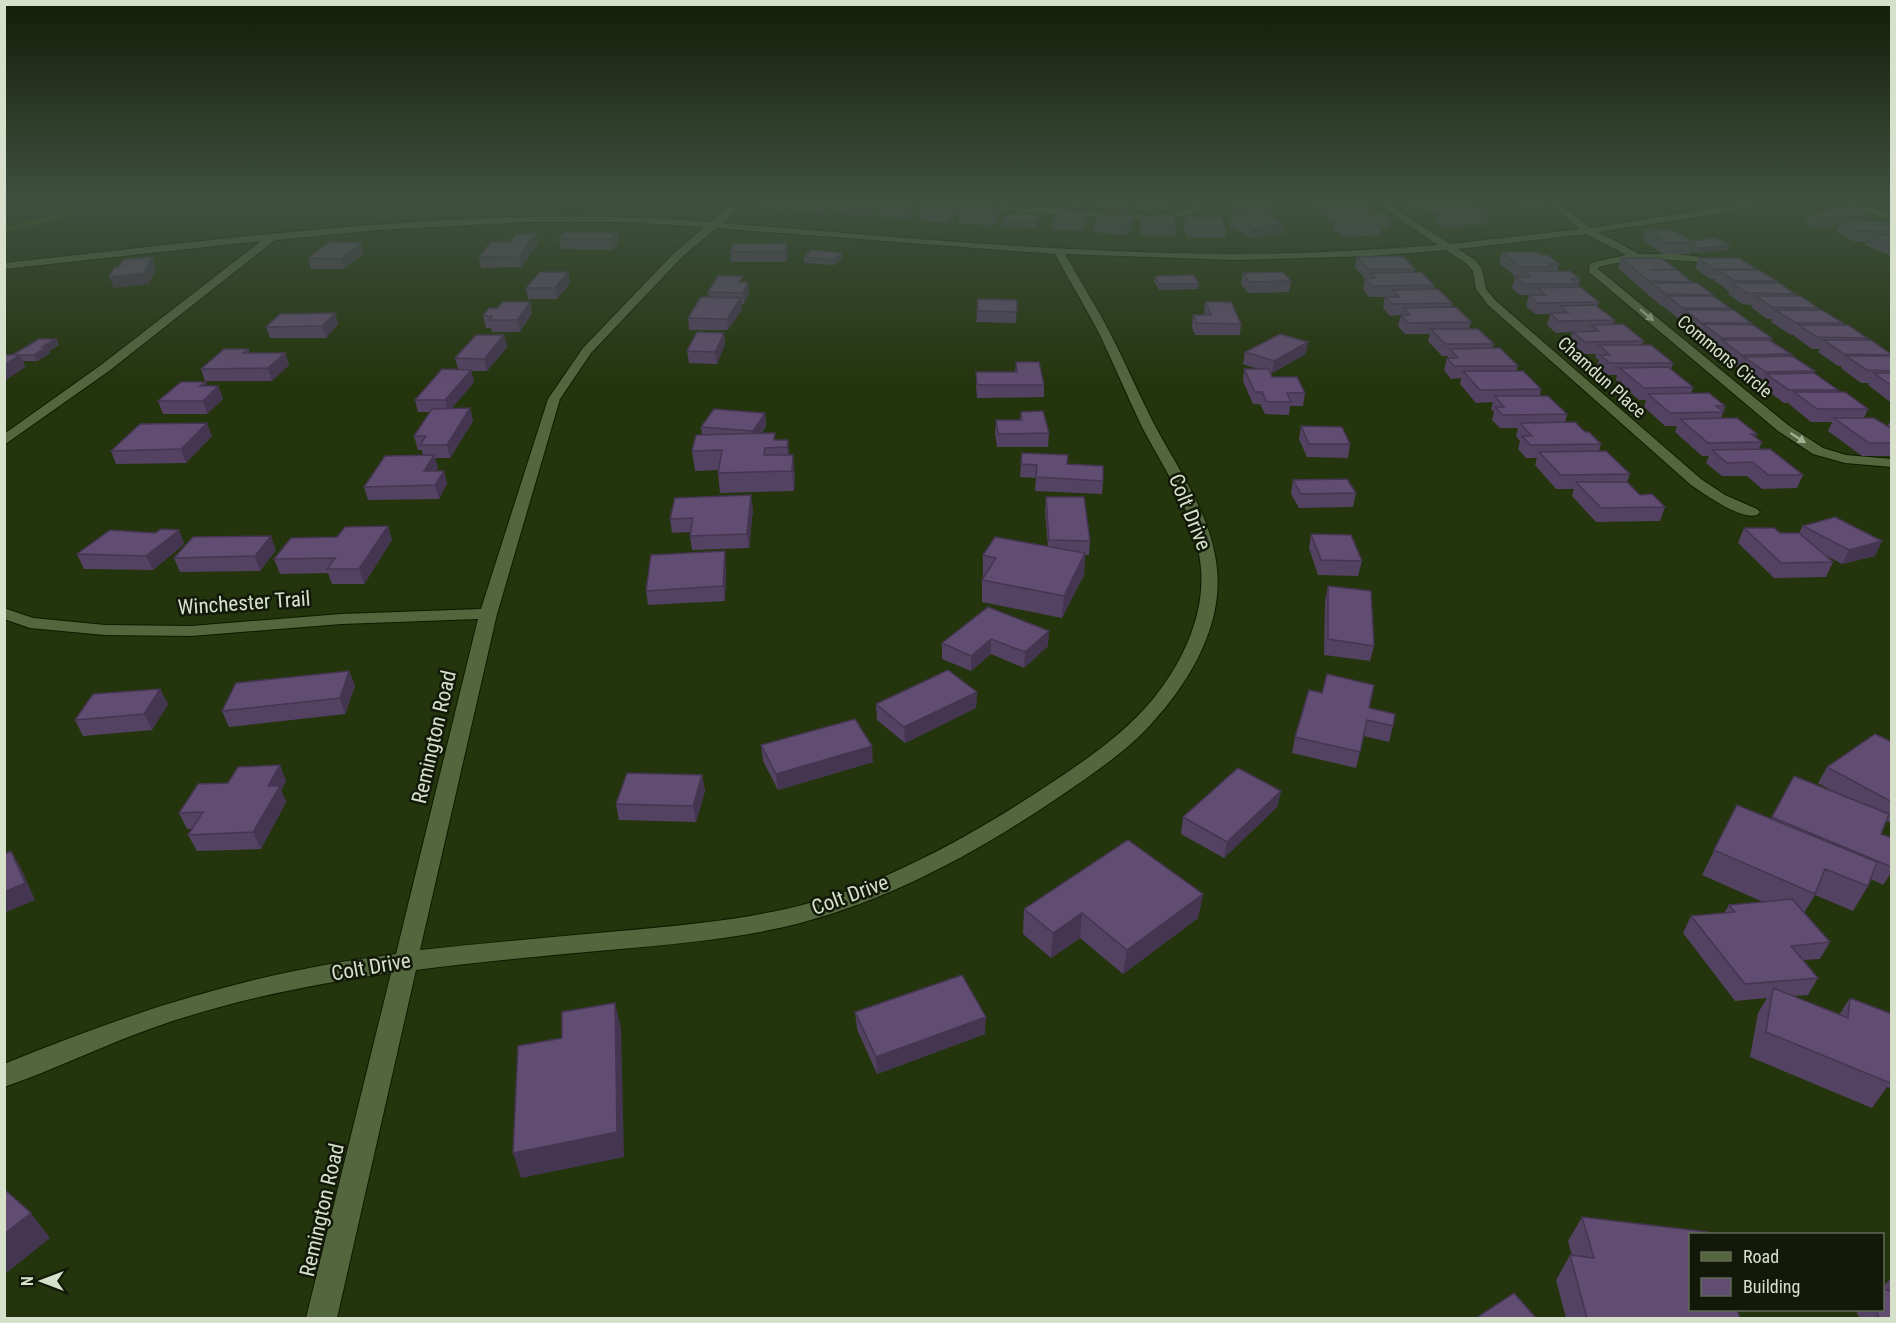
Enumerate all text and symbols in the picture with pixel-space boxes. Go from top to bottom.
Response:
one-way arrow [1639,308,1655,321]
street label: Commons Circle [1673,310,1777,402]
street label: Chamdun Place [1554,332,1650,422]
one-way arrow [1790,432,1806,443]
street label: Colt Drive [1164,470,1216,554]
street label: Winchester Trail [177,586,311,620]
street label: Remington Road [407,668,461,806]
street label: Colt Drive [808,870,892,920]
street label: Colt Drive [329,948,413,986]
street label: Remington Road [295,1141,349,1279]
legend [1689,1233,1884,1311]
text: Road [1743,1246,1779,1267]
north arrow [12,1251,72,1311]
text: N [18,1276,37,1286]
text: Building [1743,1276,1800,1297]

